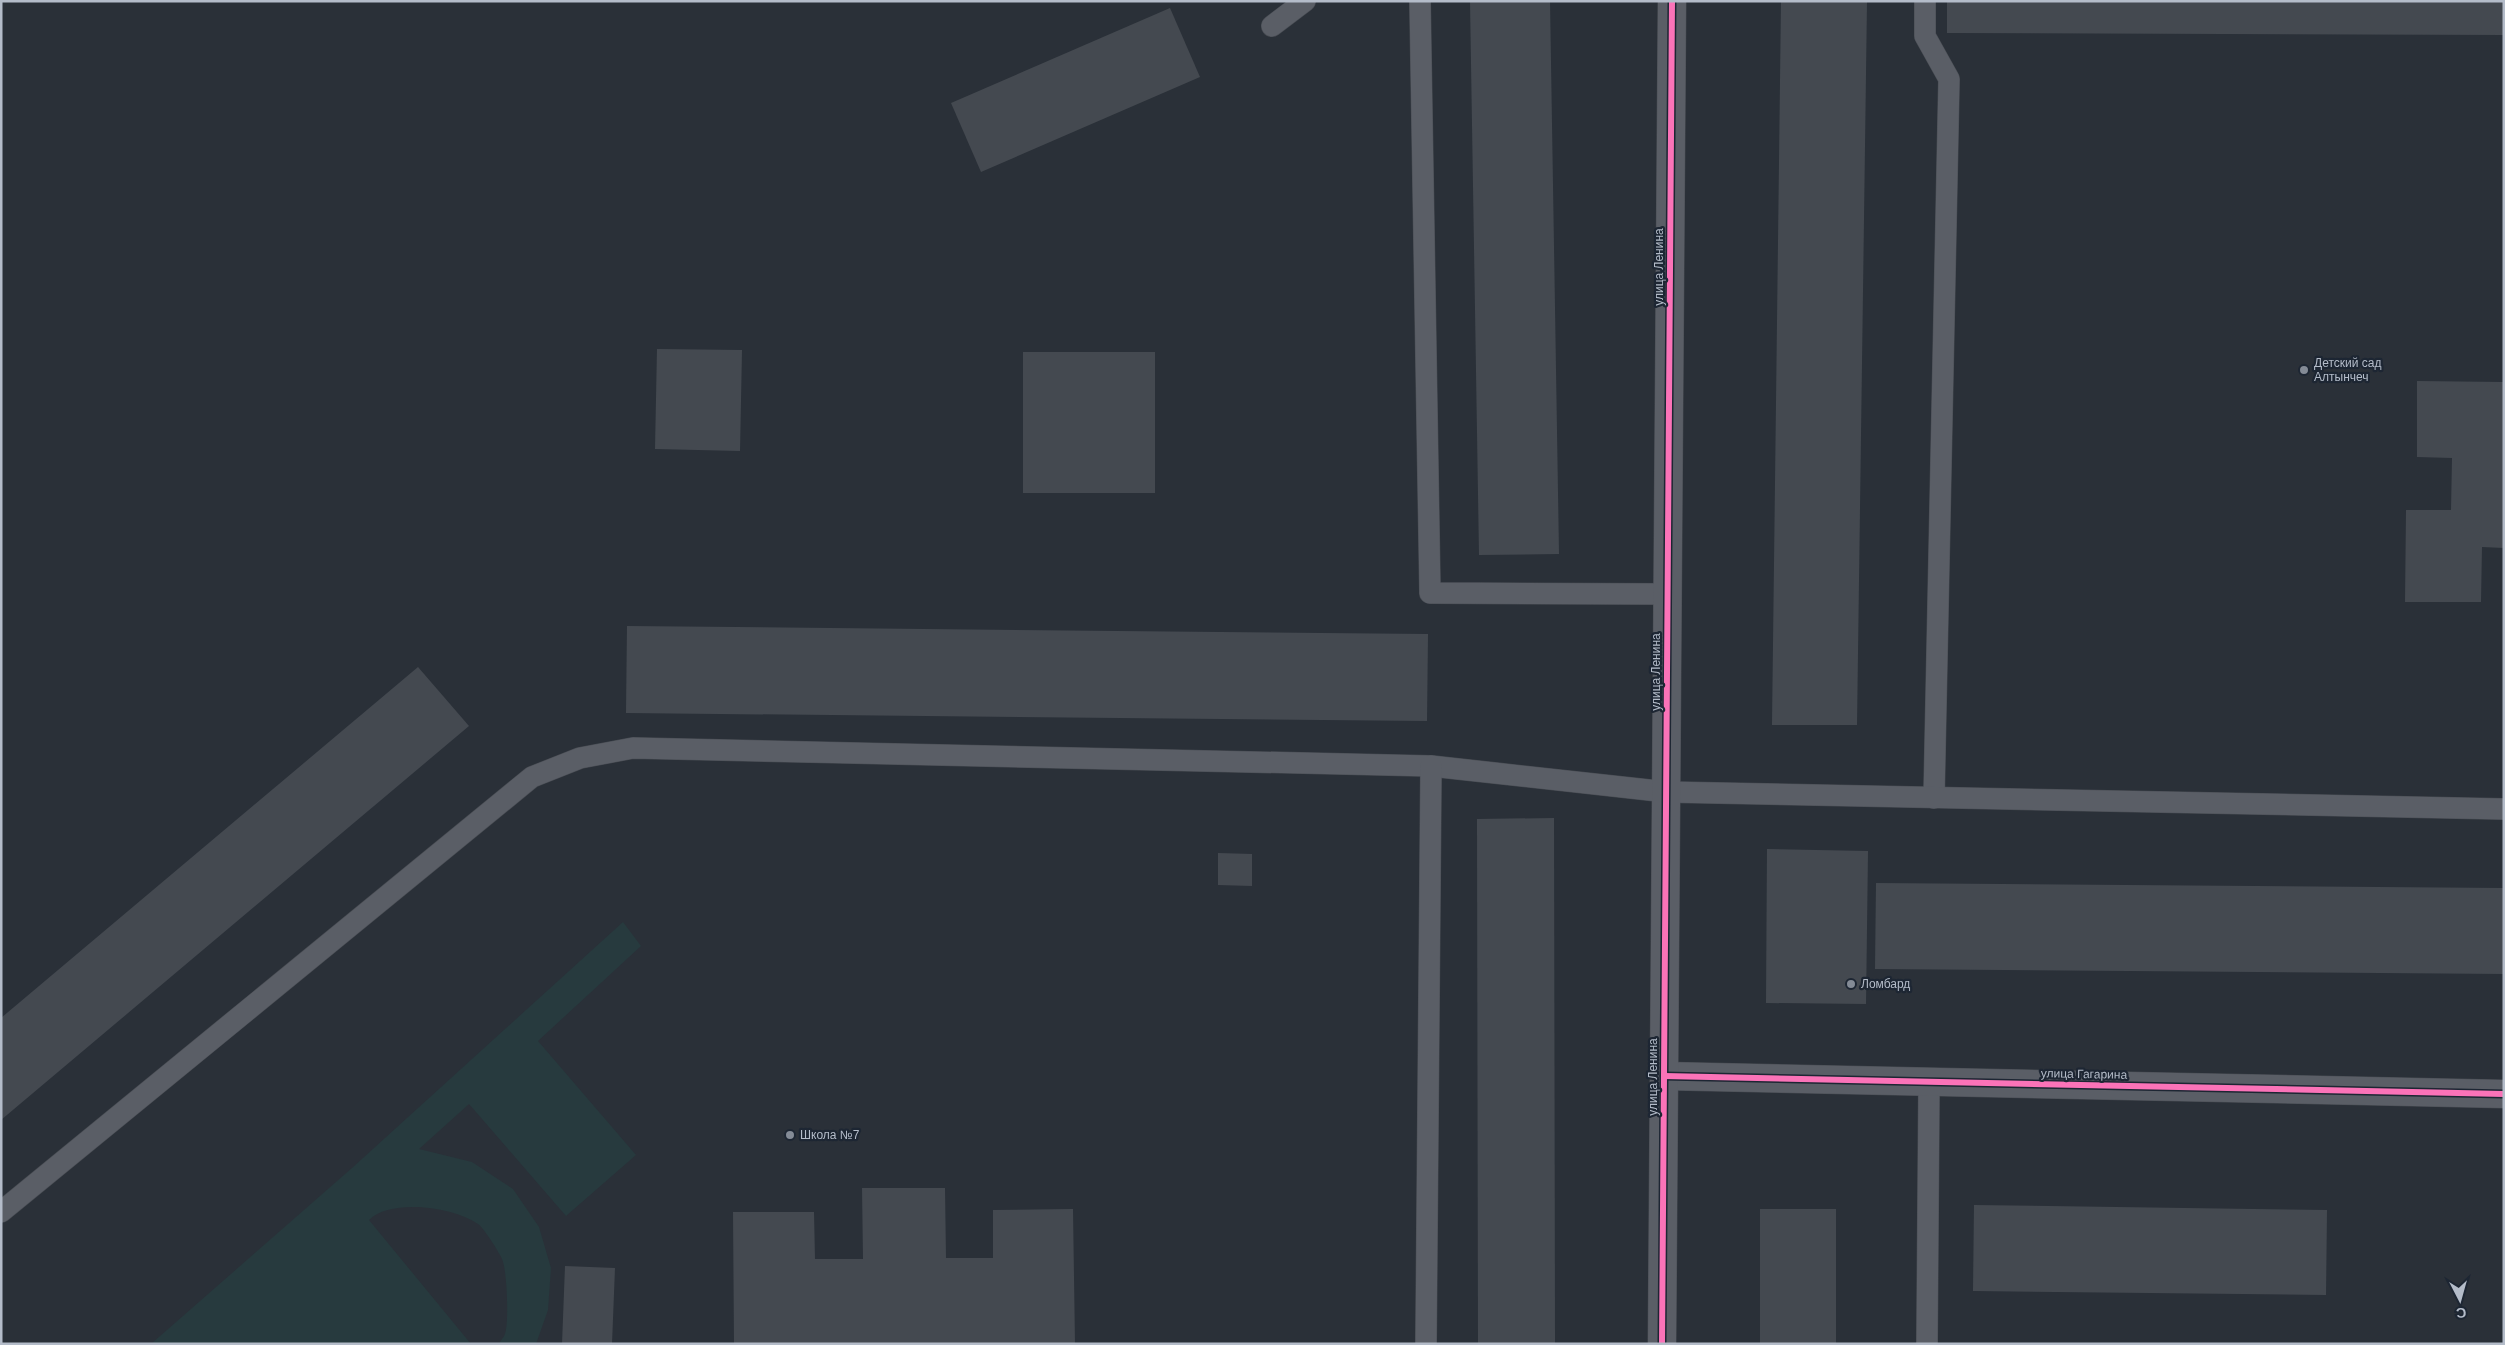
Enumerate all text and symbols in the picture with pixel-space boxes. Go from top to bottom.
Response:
street label: улица Ленина [1652,228,1666,306]
place label: Детский сад Алтынчеч [2314,356,2381,384]
marker: Детский сад Алтынчеч [2298,364,2310,376]
street label: улица Ленина [1649,633,1663,711]
place label: Ломбард [1861,977,1910,991]
marker: Ломбард [1845,978,1857,990]
street label: улица Ленина [1646,1038,1660,1116]
street label: улица Гагарина [2041,1066,2128,1082]
place label: Школа №7 [800,1128,860,1142]
marker: Школа №7 [784,1129,796,1141]
north arrow [2435,1275,2485,1325]
text: С [2455,1304,2467,1321]

